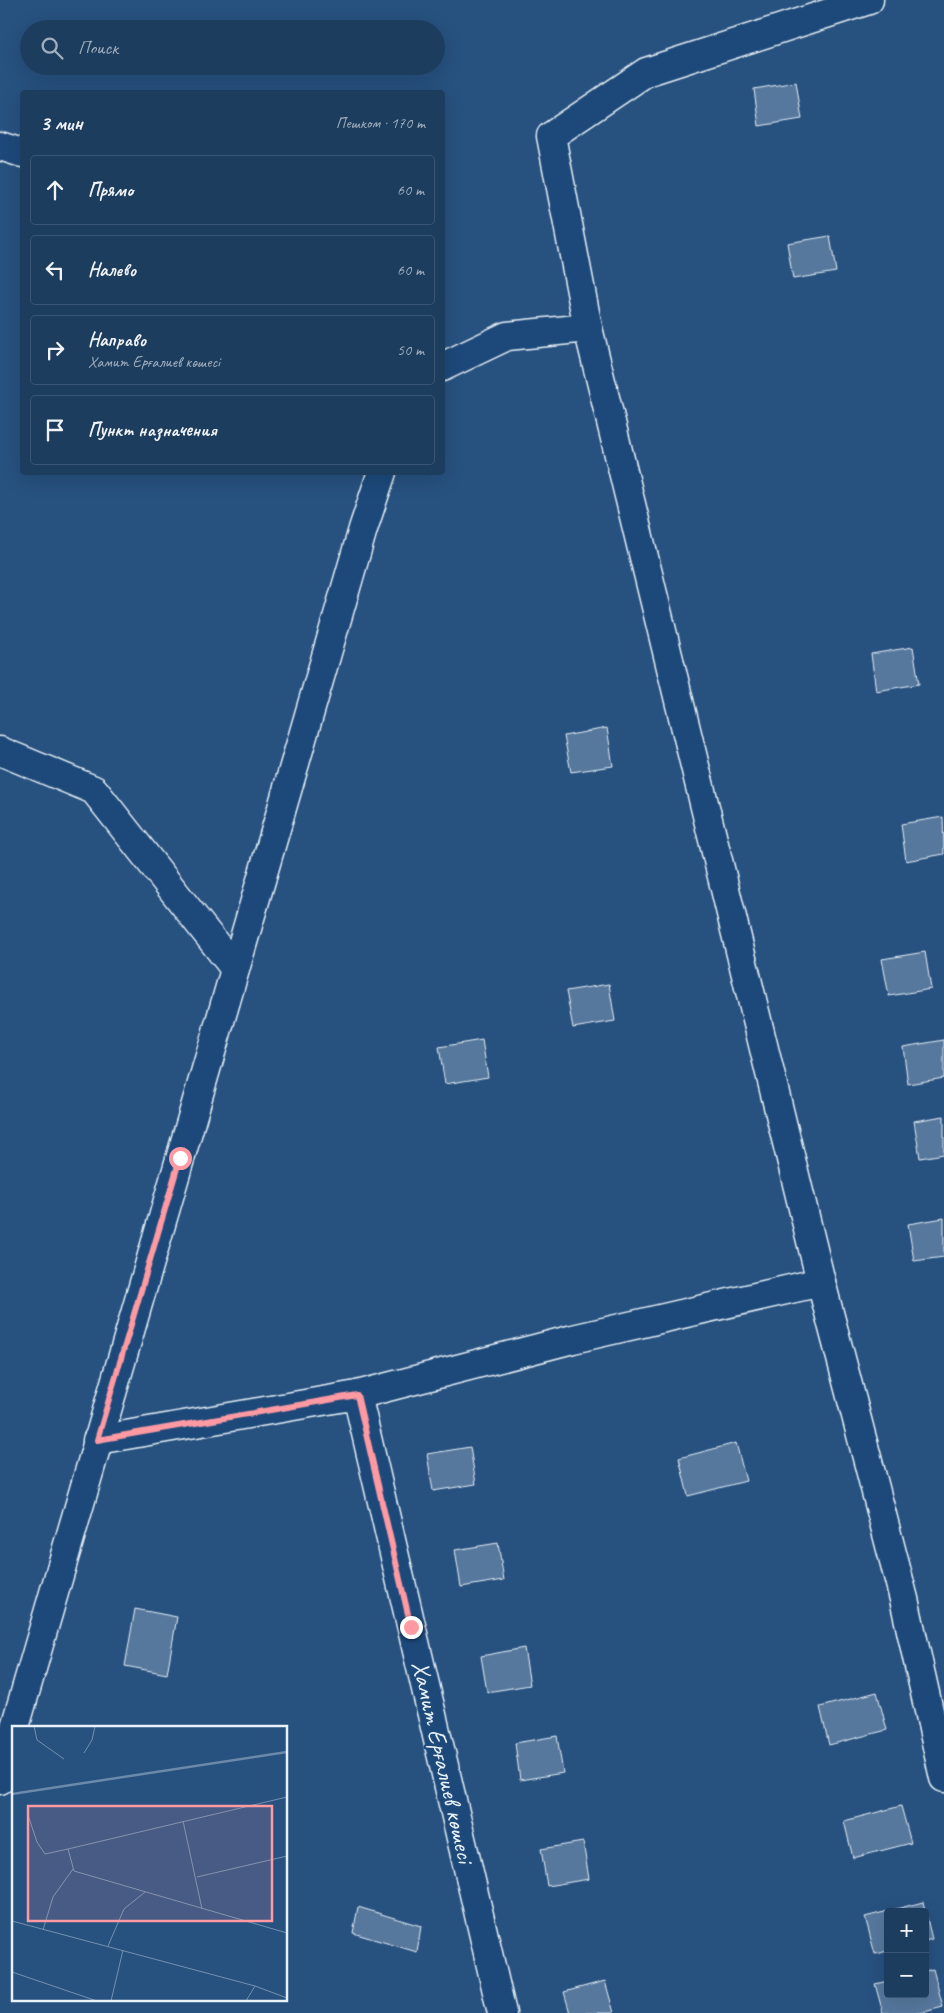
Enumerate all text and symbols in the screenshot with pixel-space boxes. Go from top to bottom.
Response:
search box [20,20,445,75]
icon: search [38,34,66,62]
text: Поиск [78,36,118,60]
text: 3 мин [40,110,83,136]
text: Пешком · 170 m [336,113,425,133]
icon: ahead [41,176,69,204]
text: Прямо [88,178,133,202]
text: 60 m [397,180,424,200]
icon: left [41,256,69,284]
text: Налево [88,258,136,282]
text: 60 m [397,260,424,280]
text: Направо [88,328,146,352]
icon: right [41,336,69,364]
text: 50 m [397,340,424,360]
text: Хамит Ерғалиев көшесі [88,352,220,372]
icon: arrive [41,416,69,444]
text: Пункт назначения [88,418,217,442]
route start [169,1147,192,1170]
route end [400,1616,423,1639]
street label: Хамит Ерғалиев көшесі [404,1658,483,1869]
inset map [12,1726,288,2000]
map controls [884,1908,929,1998]
button: + [884,1908,929,1953]
button: − [884,1953,929,1998]

